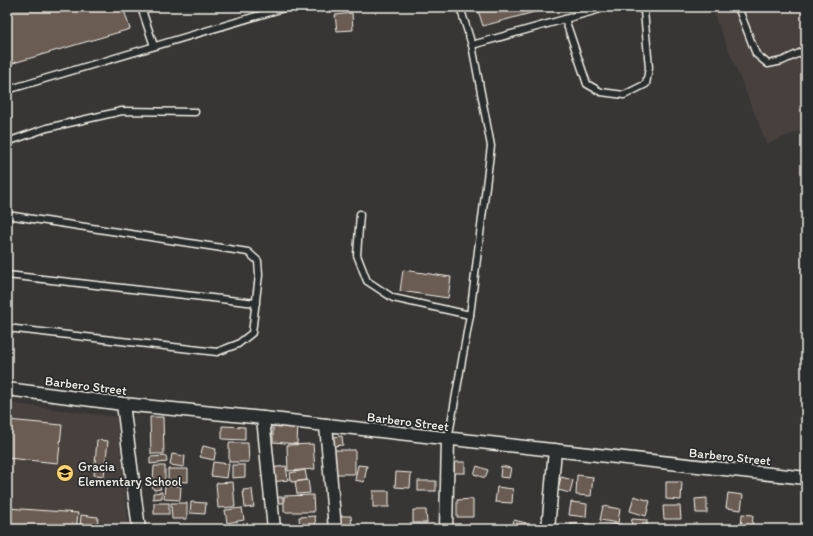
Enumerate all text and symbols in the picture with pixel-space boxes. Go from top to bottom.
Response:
street label: Barbero Street [44,373,128,398]
street label: Barbero Street [366,409,450,434]
street label: Barbero Street [688,445,772,468]
place label: Gracia Elementary School [78,459,182,489]
school or university icon: Gracia Elementary School [55,463,75,483]

